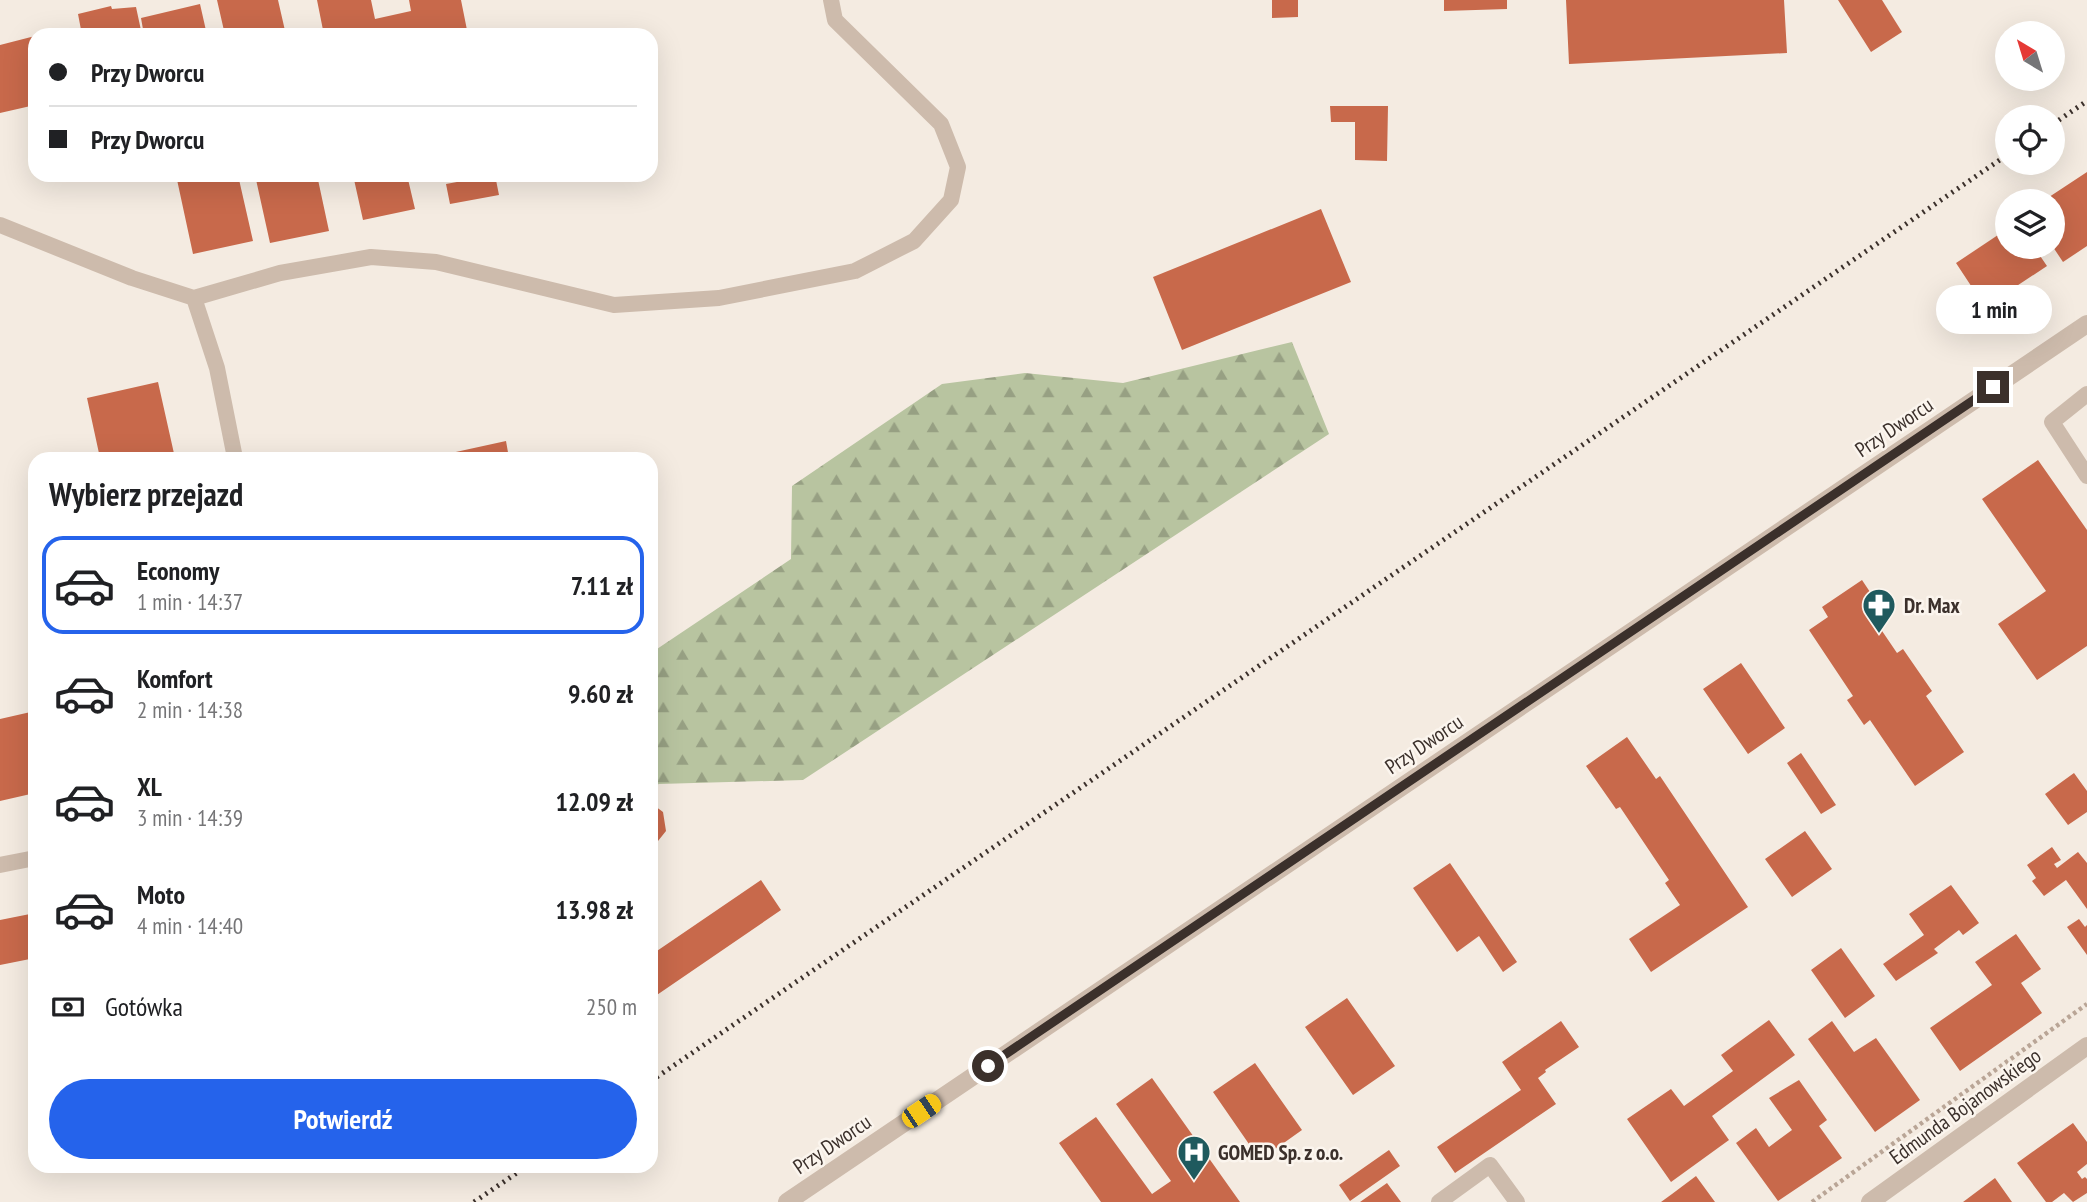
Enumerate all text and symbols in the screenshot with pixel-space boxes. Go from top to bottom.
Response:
north arrow [1995,21,2065,91]
map controls [1995,21,2065,259]
text: Przy Dworcu [91,56,204,89]
button: locate [1995,105,2065,175]
text: Przy Dworcu [91,123,204,156]
button: layers [1995,189,2065,259]
callout: 1 min [1935,286,2051,334]
text: 1 min [1971,295,2017,324]
route end [1977,371,2009,403]
street label: Przy Dworcu [1850,391,1938,463]
text: Wybierz przejazd [49,473,243,515]
icon: car [53,554,116,617]
text: Economy [137,554,219,587]
text: 7.11 zł [571,569,633,602]
pharmacy icon: Dr. Max [1860,586,1898,635]
text: 1 min · 14:37 [137,587,243,616]
place label: Dr. Max [1904,592,1960,619]
icon: car [53,662,116,725]
text: Komfort [137,662,213,695]
text: 9.60 zł [568,677,633,710]
text: 2 min · 14:38 [137,695,243,724]
street label: Przy Dworcu [1380,708,1468,780]
icon: car [53,770,116,833]
text: XL [137,770,162,803]
text: 12.09 zł [556,785,633,818]
text: 3 min · 14:39 [137,803,243,832]
icon: car [53,878,116,941]
text: Moto [137,878,185,911]
text: 13.98 zł [556,893,633,926]
text: 4 min · 14:40 [137,911,243,940]
icon: cash [49,988,87,1026]
text: Gotówka [105,990,183,1023]
text: 250 m [586,992,637,1021]
street label: Edmunda Bojanowskiego [1884,1042,2046,1170]
route start [972,1050,1004,1082]
button: Potwierdź [49,1079,637,1159]
car [898,1091,945,1131]
street label: Przy Dworcu [788,1108,876,1180]
hospital icon: GOMED Sp. z o.o. [1175,1133,1213,1182]
place label: GOMED Sp. z o.o. [1218,1139,1343,1166]

